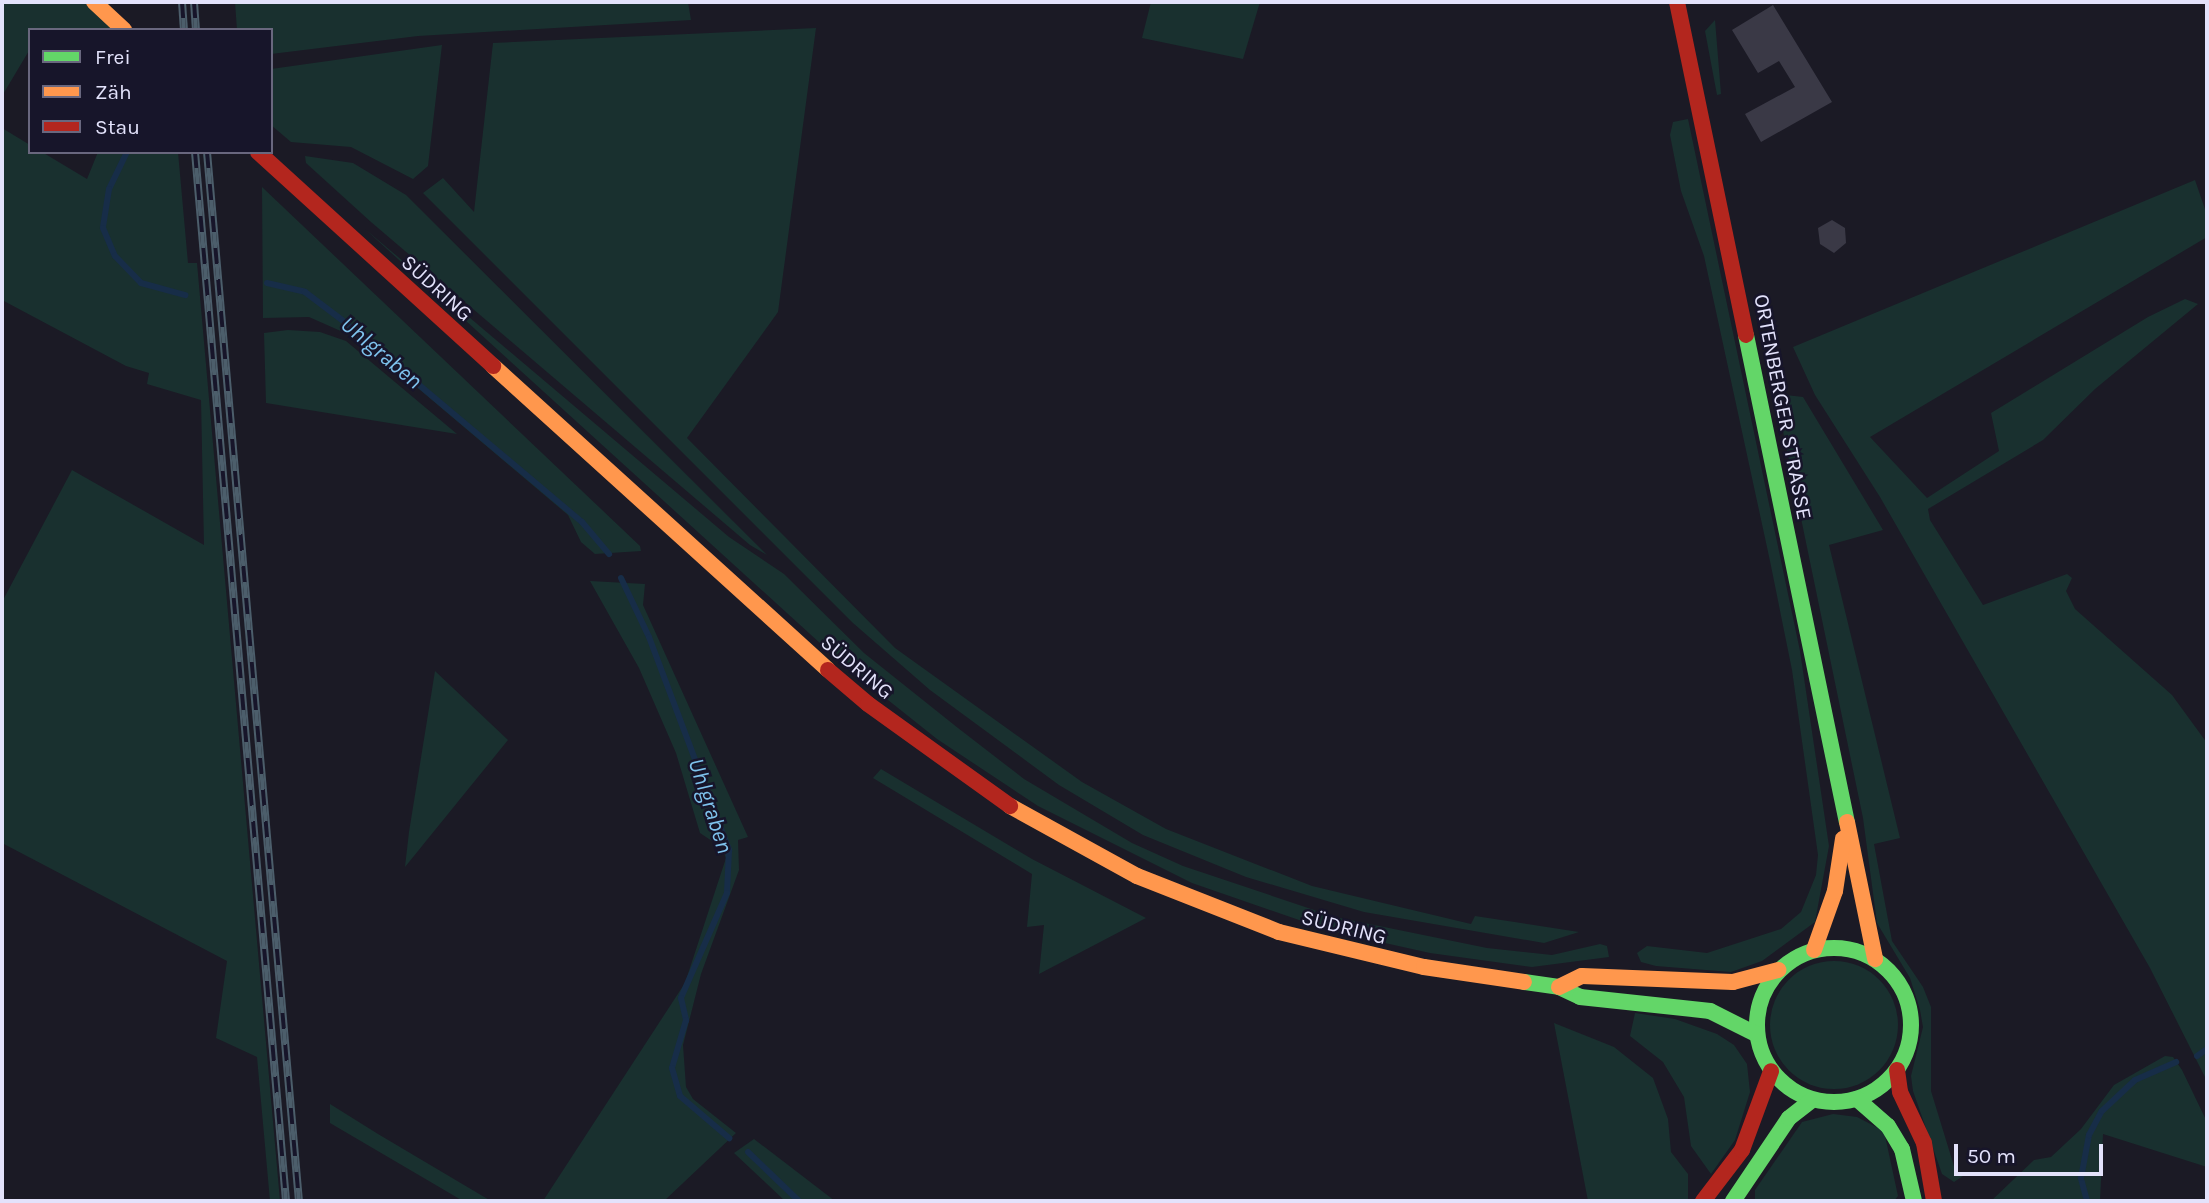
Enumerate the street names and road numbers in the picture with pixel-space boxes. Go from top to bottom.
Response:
street label: SÜDRING [396,250,478,326]
street label: ORTENBERGER STRASSE [1749,292,1817,522]
street label: SÜDRING [816,629,898,705]
street label: SÜDRING [1299,904,1389,950]

